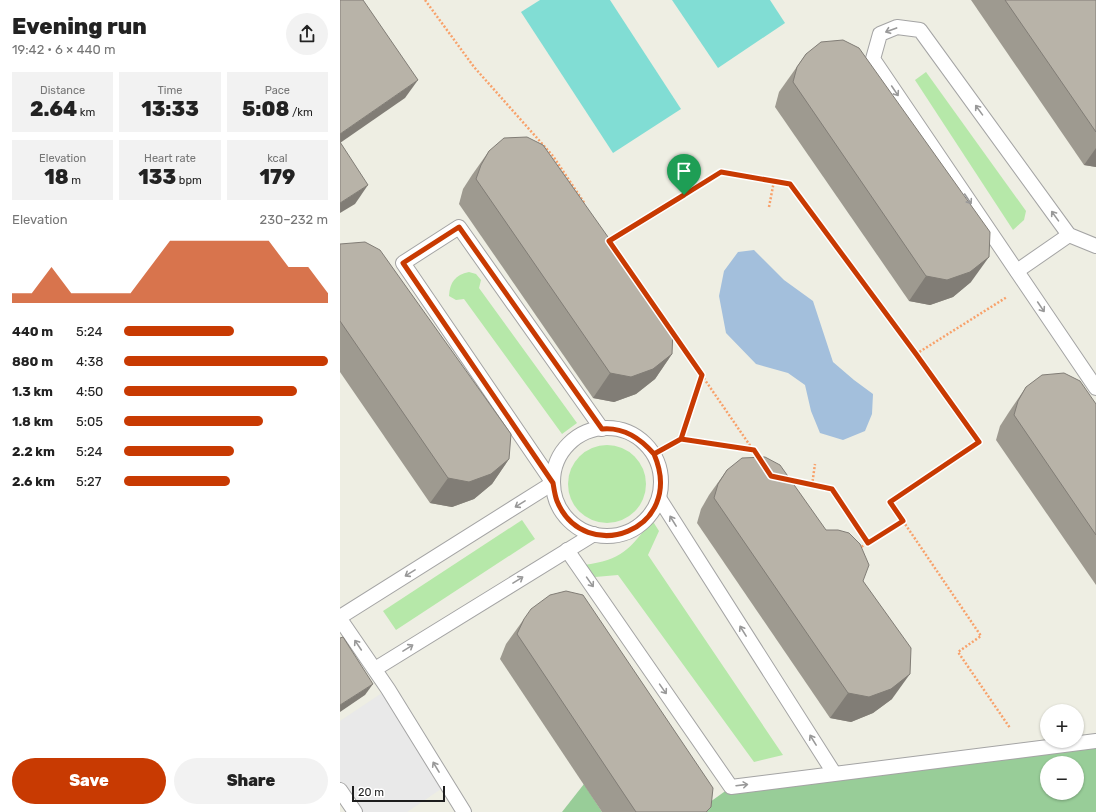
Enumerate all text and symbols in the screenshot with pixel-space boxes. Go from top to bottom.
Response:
text: Evening run [12,13,147,40]
button: share [286,13,328,55]
one-way arrow [885,26,897,34]
text: 19:42 · 6 × 440 m [12,42,116,57]
text: Distance [40,84,85,97]
text: Time [158,84,182,97]
text: Pace [265,84,290,97]
one-way arrow [891,85,899,96]
text: 2.64 [30,97,77,121]
text: 13:33 [141,97,199,121]
text: 5:08 [242,97,289,121]
one-way arrow [975,105,983,116]
text: km [77,106,95,119]
text: /km [289,106,313,119]
text: Elevation [39,152,86,165]
text: Heart rate [144,152,196,165]
text: kcal [267,152,287,165]
pin [667,154,701,195]
icon: arrive [673,160,695,182]
text: 18 [44,165,69,189]
text: 133 [138,165,176,189]
text: 179 [259,165,295,189]
text: m [69,174,81,187]
text: bpm [176,174,202,187]
one-way arrow [964,193,972,204]
one-way arrow [1051,210,1059,221]
text: Elevation [12,212,68,227]
text: 230–232 m [260,212,328,227]
one-way arrow [1037,301,1045,312]
text: 440 m [12,324,53,339]
text: 5:24 [76,324,103,339]
text: 880 m [12,354,53,369]
text: 4:38 [76,354,103,369]
text: 1.3 km [12,384,53,399]
text: 4:50 [76,384,103,399]
text: 1.8 km [12,414,53,429]
text: 5:05 [76,414,103,429]
text: 2.2 km [12,444,55,459]
text: 5:24 [76,444,103,459]
text: 2.6 km [12,474,55,489]
text: 5:27 [76,474,101,489]
one-way arrow [515,500,526,508]
one-way arrow [669,515,677,527]
one-way arrow [405,569,416,577]
one-way arrow [512,576,524,584]
one-way arrow [586,576,594,587]
one-way arrow [739,625,747,636]
one-way arrow [354,640,362,651]
one-way arrow [402,644,414,652]
one-way arrow [659,683,667,694]
map controls [1040,704,1084,800]
button: + [1040,704,1084,748]
one-way arrow [808,734,816,746]
button: − [1040,756,1084,800]
button: Save [12,758,166,804]
button: Share [174,758,328,804]
one-way arrow [432,762,440,773]
one-way arrow [735,781,748,789]
scale bar [352,784,445,803]
text: 20 m [358,786,384,799]

